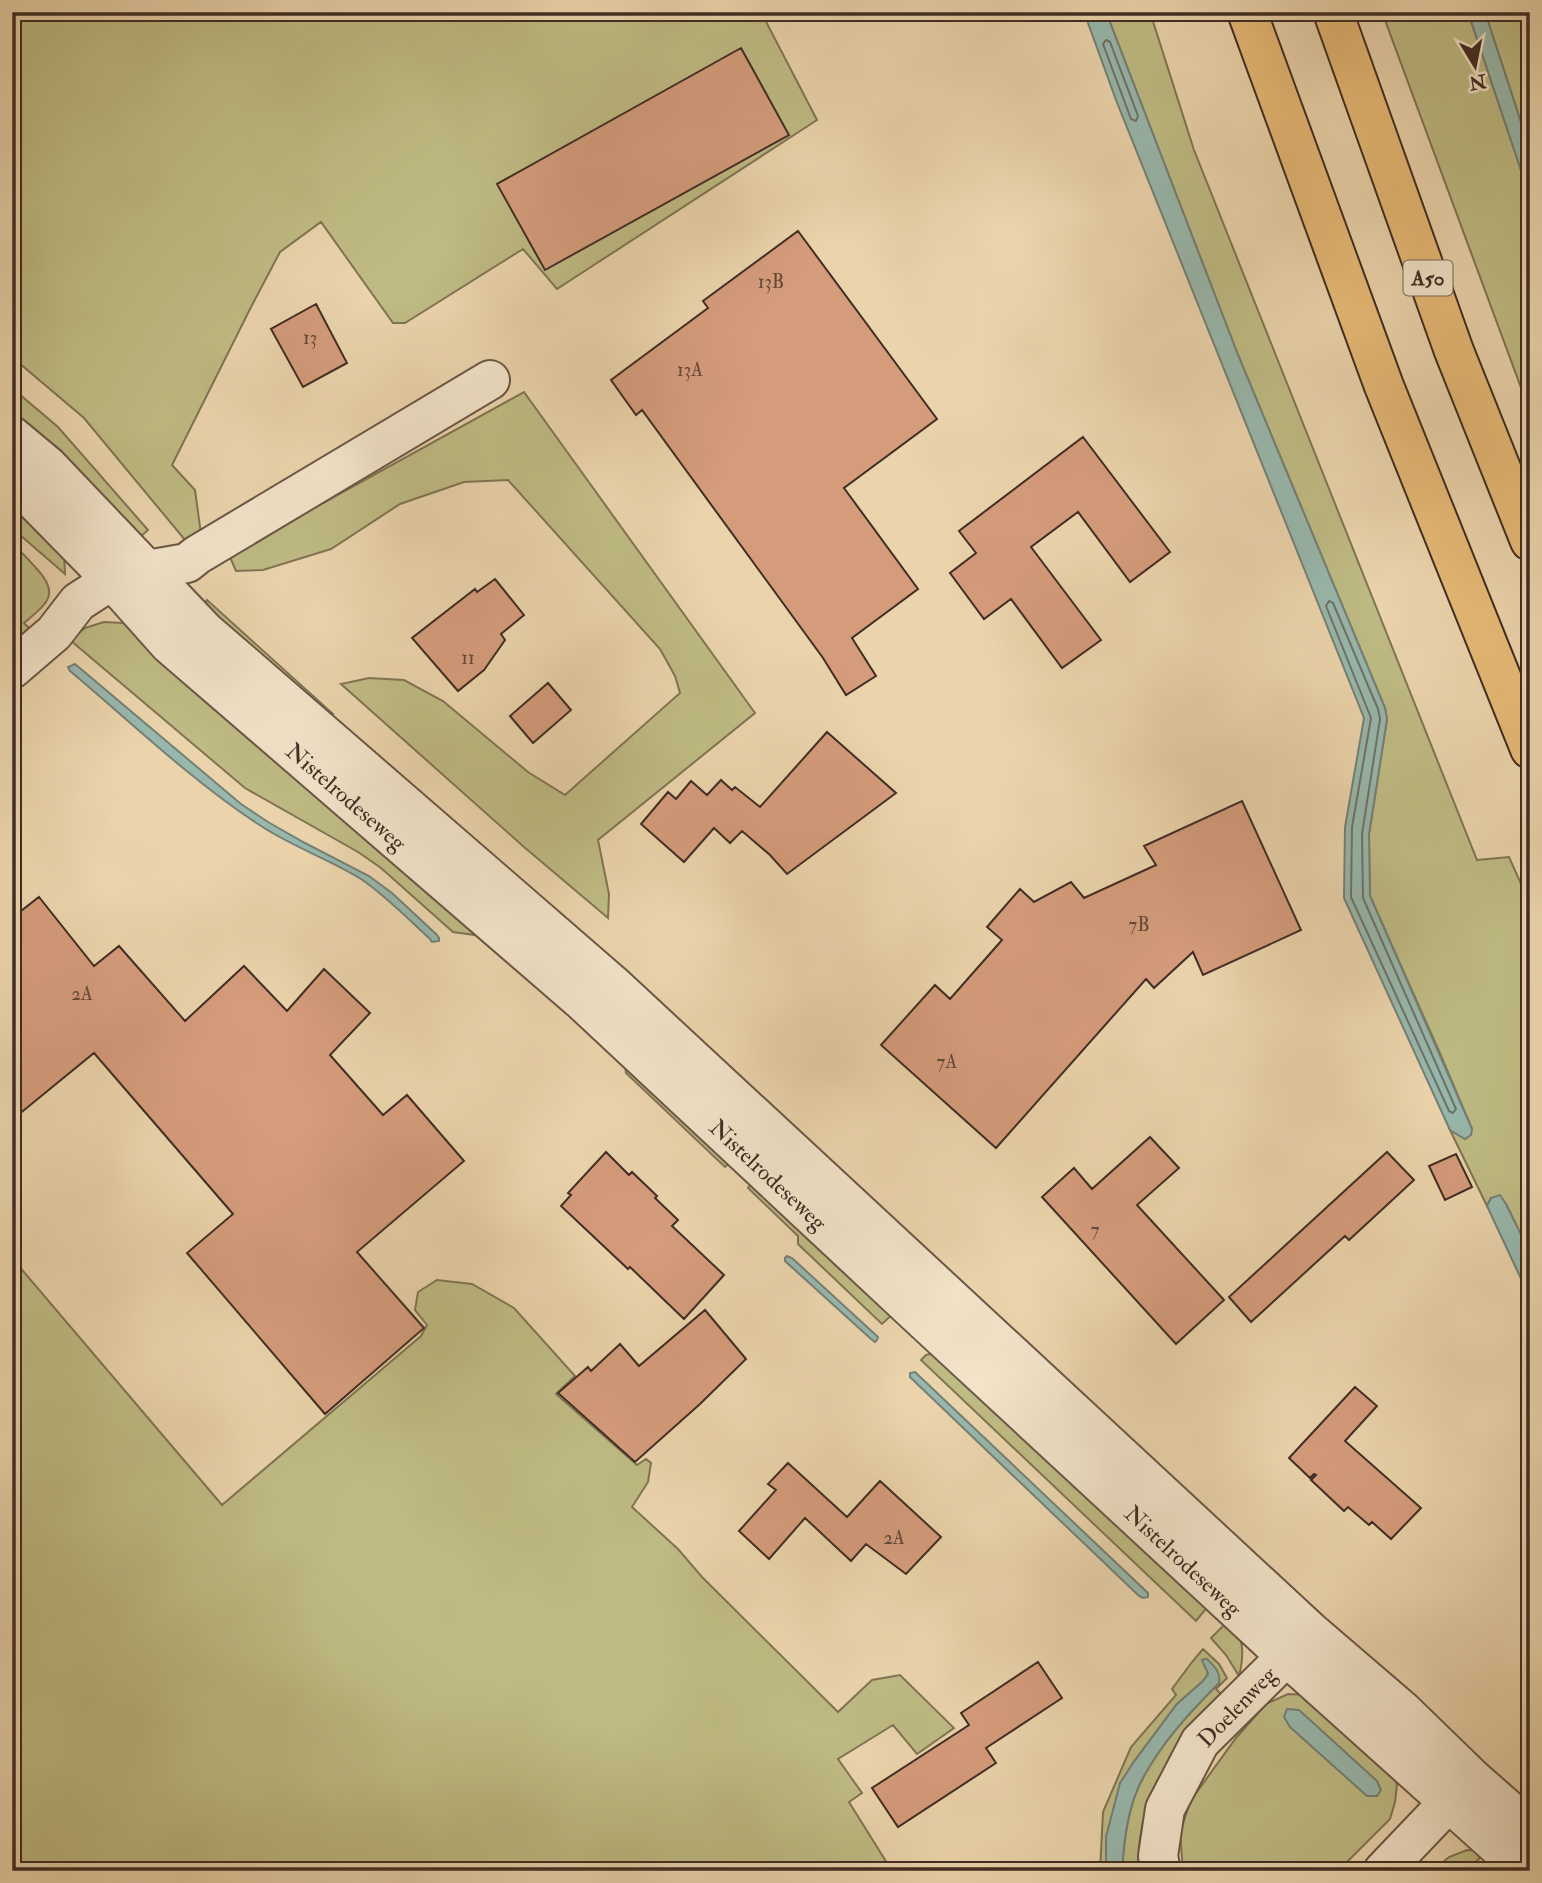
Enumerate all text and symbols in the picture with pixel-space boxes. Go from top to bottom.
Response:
north arrow [1440,32,1510,102]
text: N [1466,68,1489,95]
road number: A50 [1404,260,1452,296]
house number: 13B [758,270,784,294]
house number: 13 [303,326,317,350]
house number: 13A [677,358,703,382]
house number: 11 [461,646,475,670]
street label: Nistelrodeseweg [280,737,413,858]
house number: 7B [1128,913,1150,937]
house number: 2A [71,982,93,1006]
house number: 7A [937,1050,957,1074]
street label: Nistelrodeseweg [703,1113,833,1237]
house number: 7 [1091,1218,1100,1242]
street label: Nistelrodeseweg [1118,1499,1248,1623]
house number: 2A [883,1526,905,1550]
street label: Doelenweg [1191,1660,1283,1754]

